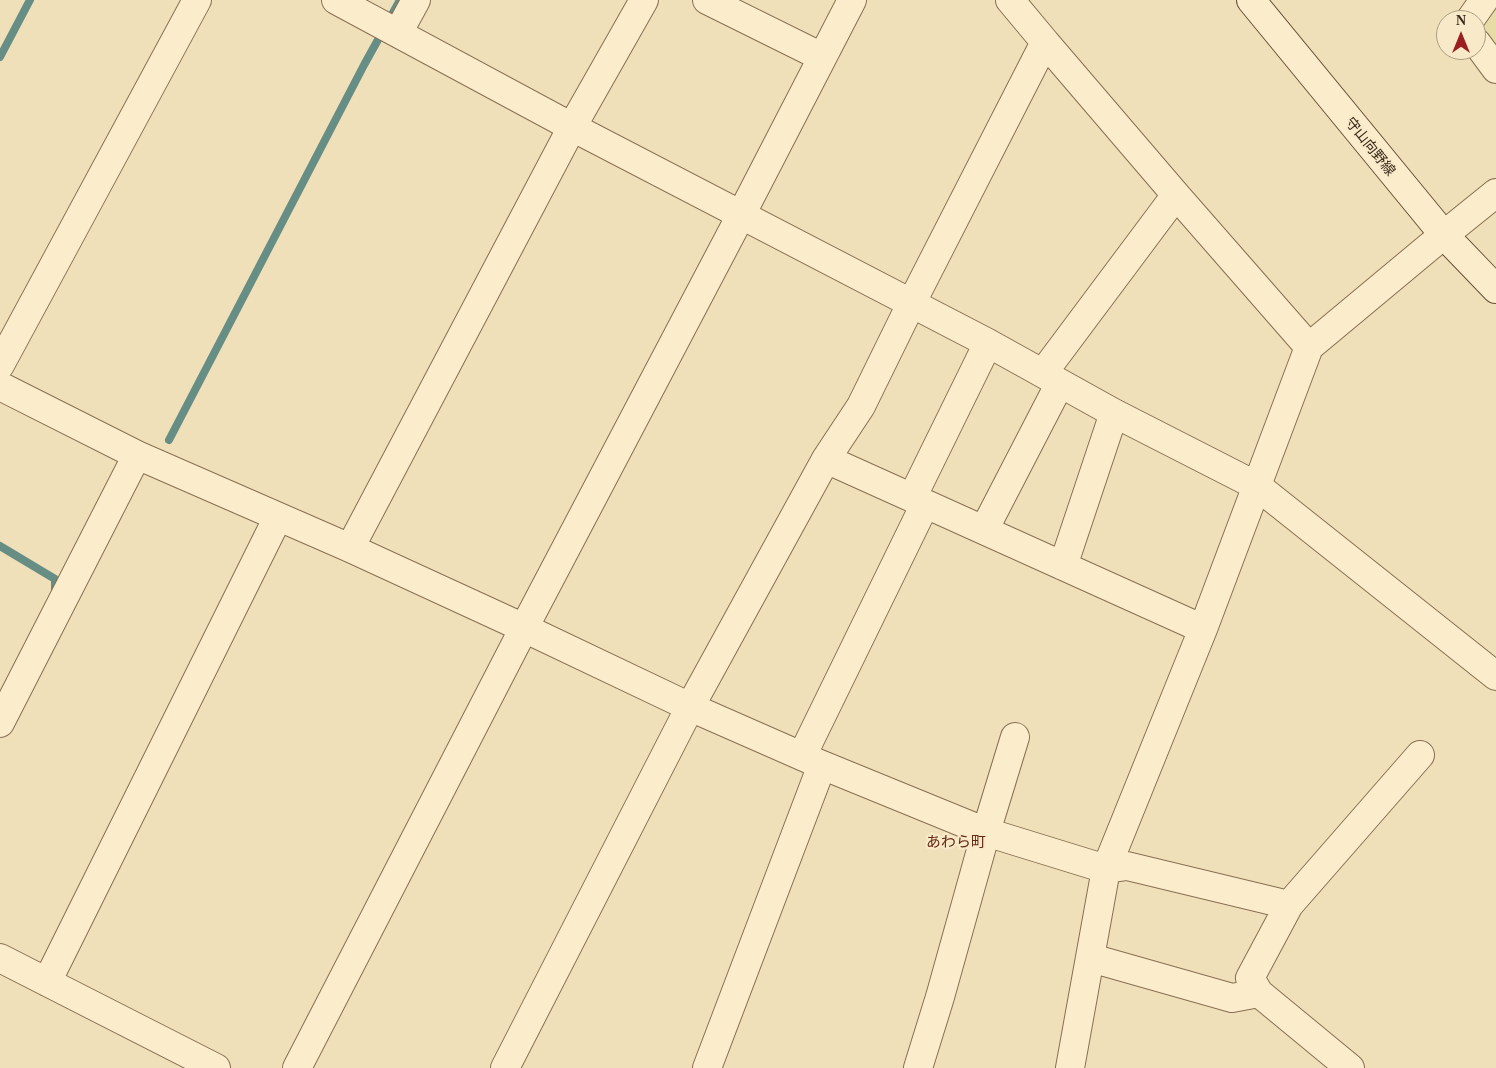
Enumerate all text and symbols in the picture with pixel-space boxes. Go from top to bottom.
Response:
north arrow [1436,10,1486,60]
text: N [1456,13,1466,28]
street label: 守山向野線 [1342,114,1400,178]
district label: あわら町 [926,832,986,850]

